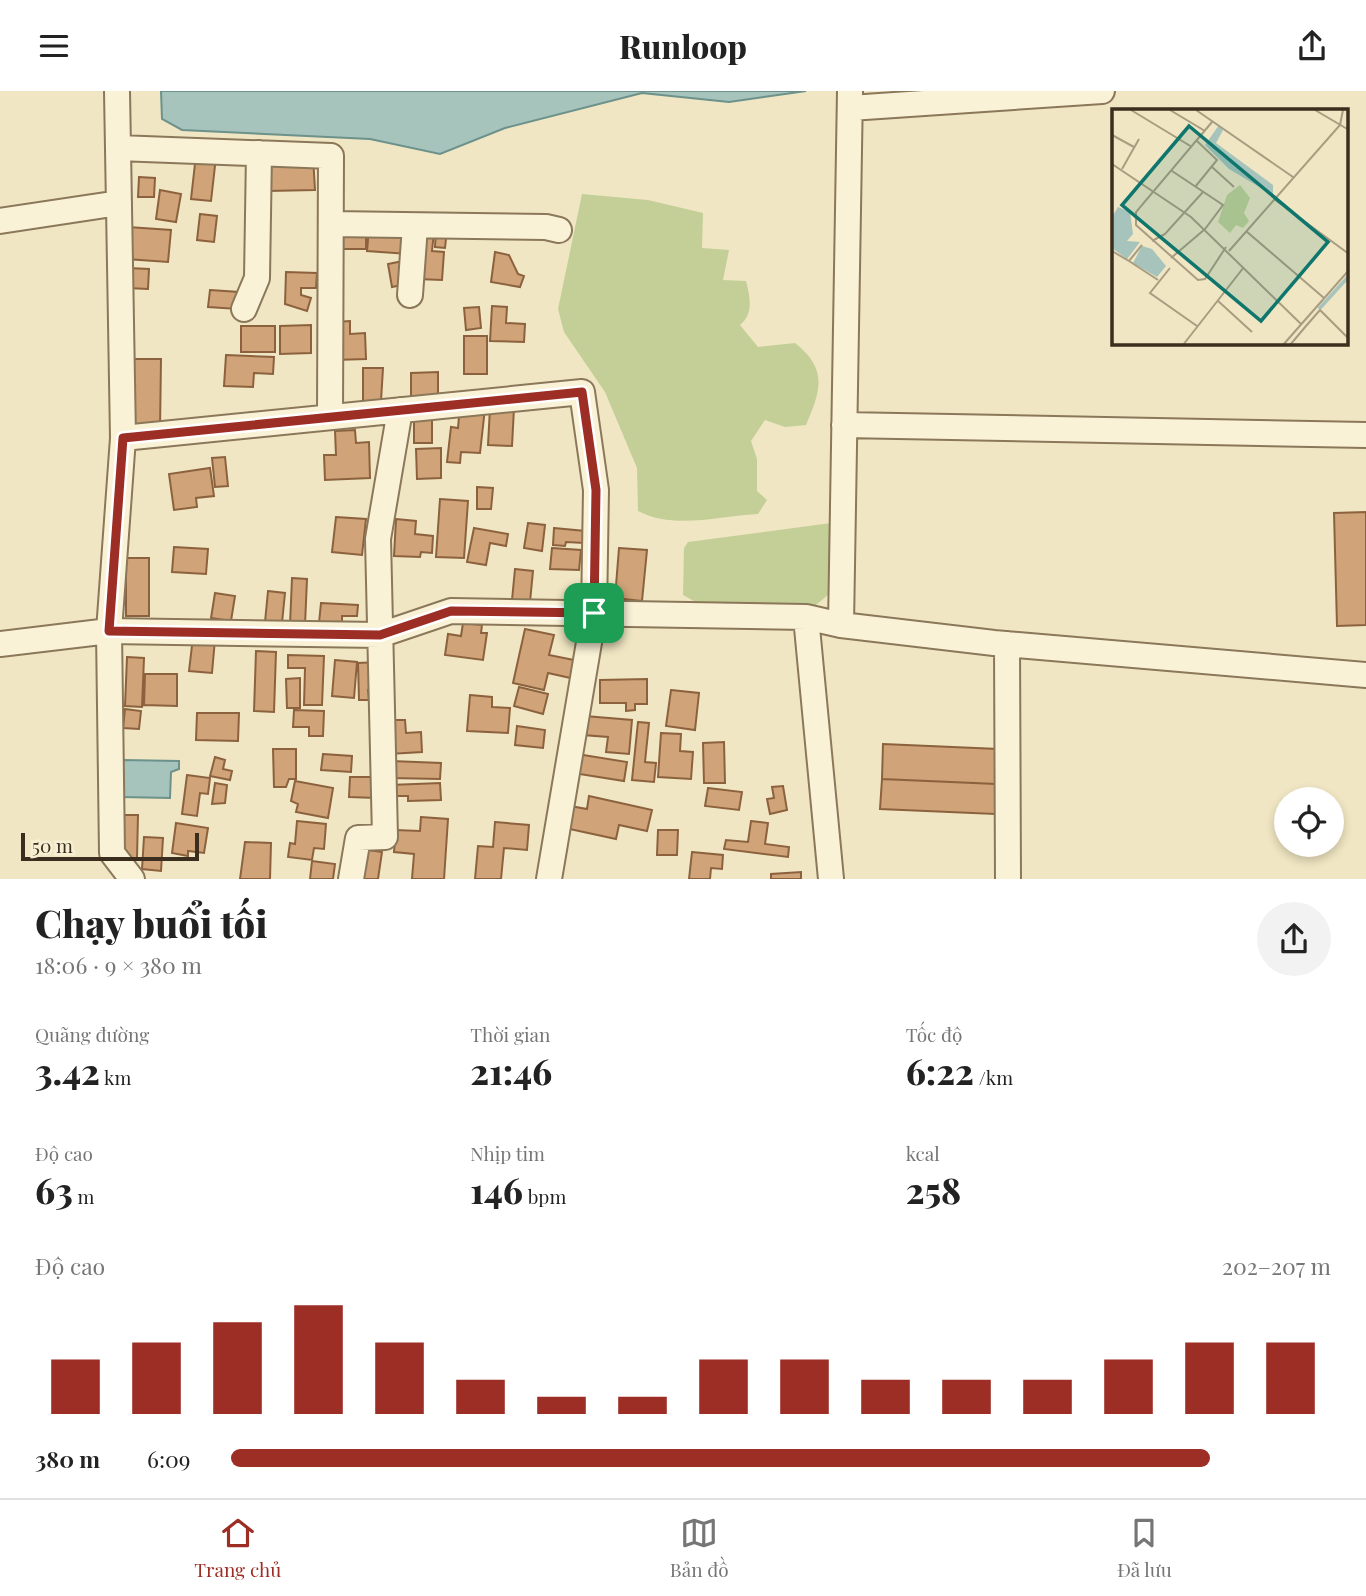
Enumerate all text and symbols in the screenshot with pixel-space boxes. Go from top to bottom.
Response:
text: Runloop [619,24,747,67]
icon: menu [35,27,73,65]
icon: share [1293,27,1331,65]
inset map [1112,109,1348,345]
pin [564,583,624,643]
icon: arrive [575,594,613,632]
map controls [1274,787,1344,857]
button: locate [1274,787,1344,857]
scale bar [21,829,200,861]
text: 50 m [32,832,73,858]
text: Chạy buổi tối [35,897,268,948]
button: share [1257,902,1331,976]
text: 18:06 · 9 × 380 m [35,949,202,980]
text: Quãng đường [35,1021,149,1047]
text: Thời gian [470,1021,550,1047]
text: Tốc độ [906,1021,962,1047]
text: 3.42 [35,1047,100,1094]
text: 21:46 [470,1047,552,1094]
text: 6:22 [906,1047,974,1094]
text: km [100,1064,131,1090]
text: /km [974,1064,1013,1090]
text: Độ cao [35,1140,93,1166]
text: Nhịp tim [470,1140,545,1166]
text: kcal [906,1140,940,1166]
text: 63 [35,1166,73,1213]
text: 146 [470,1166,523,1213]
text: 258 [906,1166,961,1213]
text: m [73,1183,94,1209]
text: bpm [523,1183,566,1209]
text: Độ cao [35,1250,105,1281]
text: 202–207 m [1222,1250,1331,1281]
text: 380 m [35,1443,100,1474]
text: 6:09 [147,1443,191,1474]
tab: Trang chủ [194,1514,281,1582]
tab: Bản đồ [670,1514,729,1582]
tab: Đã lưu [1117,1514,1172,1582]

